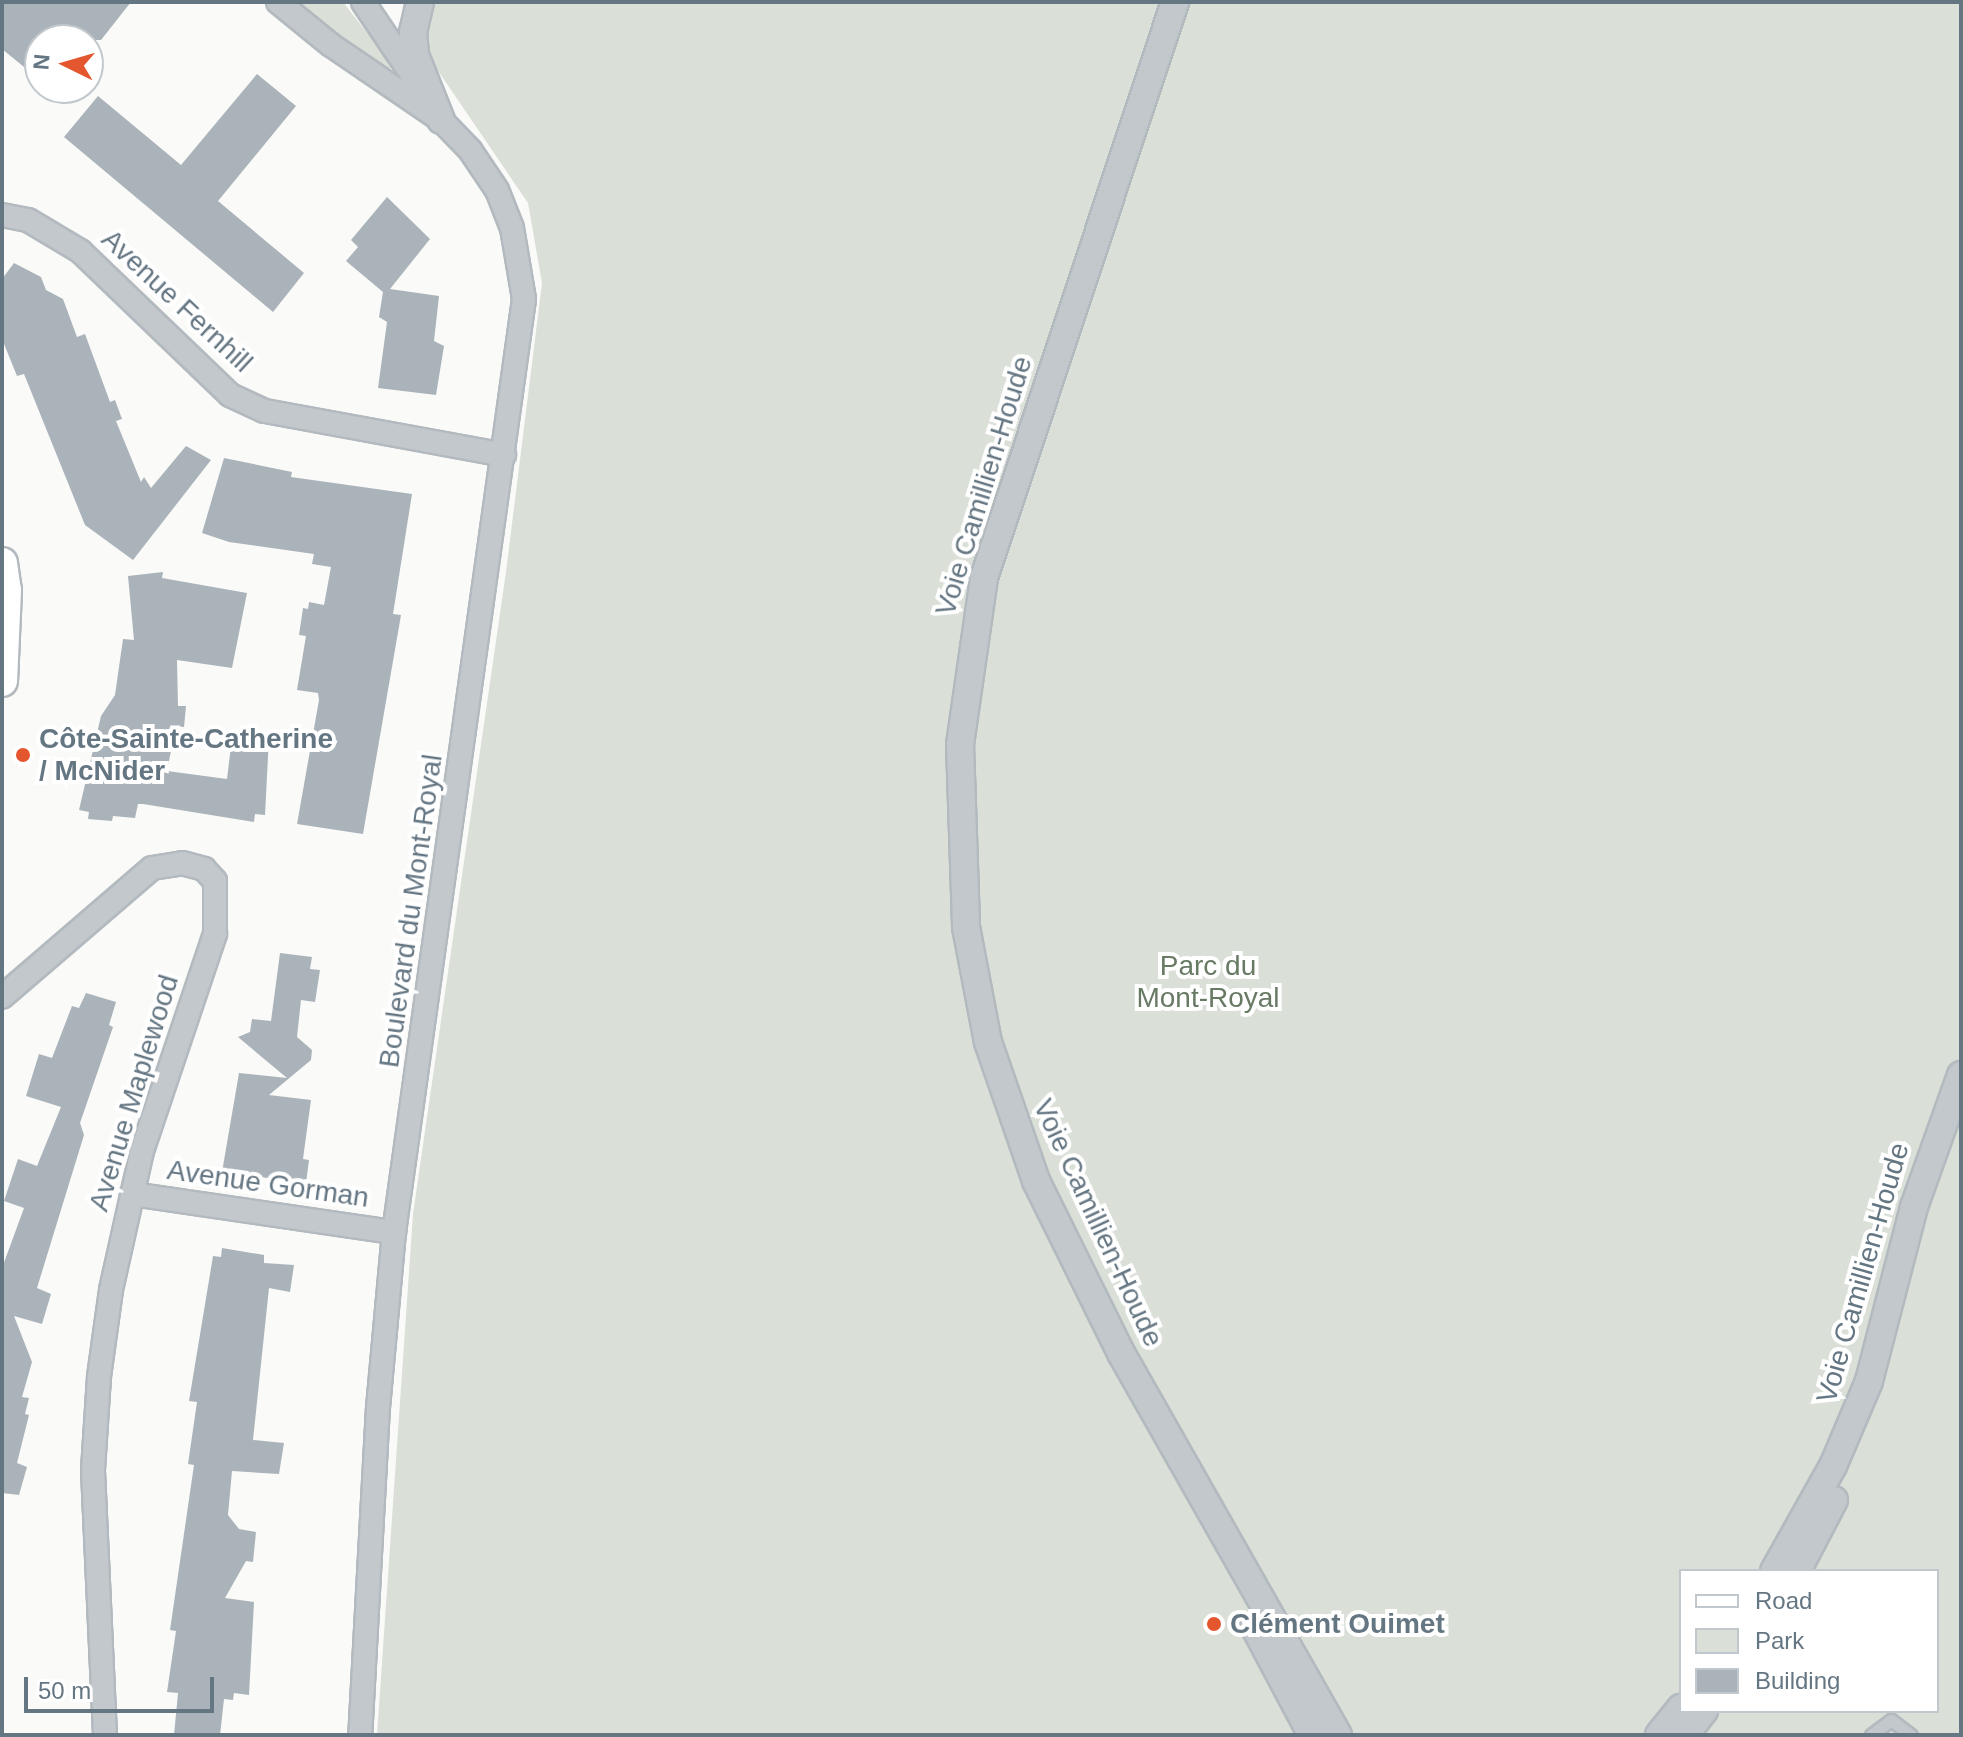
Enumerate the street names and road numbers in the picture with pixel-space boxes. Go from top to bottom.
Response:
street label: Avenue Fernhill [95,223,259,379]
street label: Voie Camillien-Houde [929,352,1039,620]
street label: Boulevard du Mont-Royal [372,752,450,1070]
street label: Avenue Maplewood [82,971,186,1215]
street label: Voie Camillien-Houde [1026,1094,1170,1352]
street label: Voie Camillien-Houde [1810,1139,1916,1407]
street label: Avenue Gorman [165,1153,371,1215]

